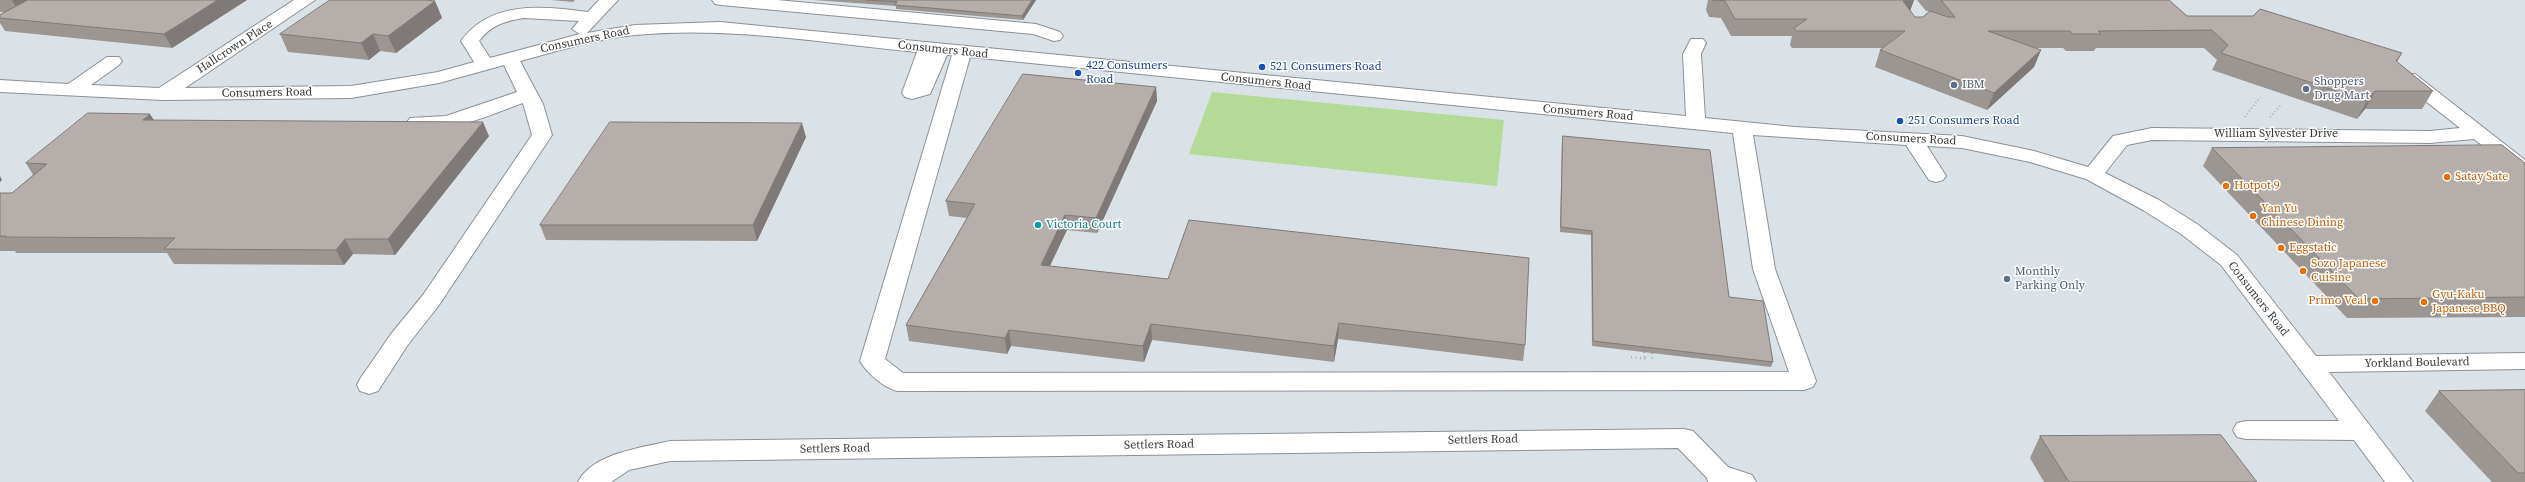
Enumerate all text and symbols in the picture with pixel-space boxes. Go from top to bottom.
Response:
street label: Hallcrown Place [194,17,276,77]
street label: Consumers Road [539,24,631,56]
street label: Consumers Road [897,38,989,62]
place label: 422 Consumers Road [1086,59,1168,87]
place label: 521 Consumers Road [1270,60,1382,74]
marker: 521 Consumers Road [1257,62,1267,72]
marker: 422 Consumers Road [1073,68,1083,78]
street label: Consumers Road [1220,70,1312,94]
place label: Shoppers Drug Mart [2314,75,2369,103]
place label: IBM [1962,78,1985,92]
marker: IBM [1949,80,1959,90]
marker: Shoppers Drug Mart [2301,84,2311,94]
street label: Consumers Road [222,85,312,101]
street label: Consumers Road [1542,102,1634,124]
place label: 251 Consumers Road [1908,114,2020,128]
marker: 251 Consumers Road [1895,116,1905,126]
street label: William Sylvester Drive [2214,127,2338,141]
street label: Consumers Road [1865,129,1957,149]
place label: Satay Sate [2455,170,2508,184]
marker: Satay Sate [2442,172,2452,182]
place label: Hotpot 9 [2234,179,2280,193]
marker: Hotpot 9 [2221,181,2231,191]
place label: Yan Yu Chinese Dining [2261,202,2343,230]
marker: Yan Yu Chinese Dining [2248,211,2258,221]
place label: Victoria Court [1046,218,1121,232]
marker: Victoria Court [1033,220,1043,230]
place label: Eggstatic [2289,241,2337,255]
marker: Eggstatic [2276,243,2286,253]
place label: Sozo Japanese Cuisine [2311,257,2386,285]
street label: Consumers Road [2224,259,2292,339]
place label: Monthly Parking Only [2015,265,2085,293]
marker: Sozo Japanese Cuisine [2298,266,2308,276]
marker: Monthly Parking Only [2002,274,2012,284]
place label: Gyu-Kaku Japanese BBQ [2432,288,2506,316]
place label: Primo Veal [2308,294,2367,308]
marker: Primo Veal [2370,296,2380,306]
marker: Gyu-Kaku Japanese BBQ [2419,297,2429,307]
street label: Yorkland Boulevard [2364,355,2470,371]
street label: Settlers Road [1448,432,1518,448]
street label: Settlers Road [1124,437,1194,453]
street label: Settlers Road [800,441,870,457]

